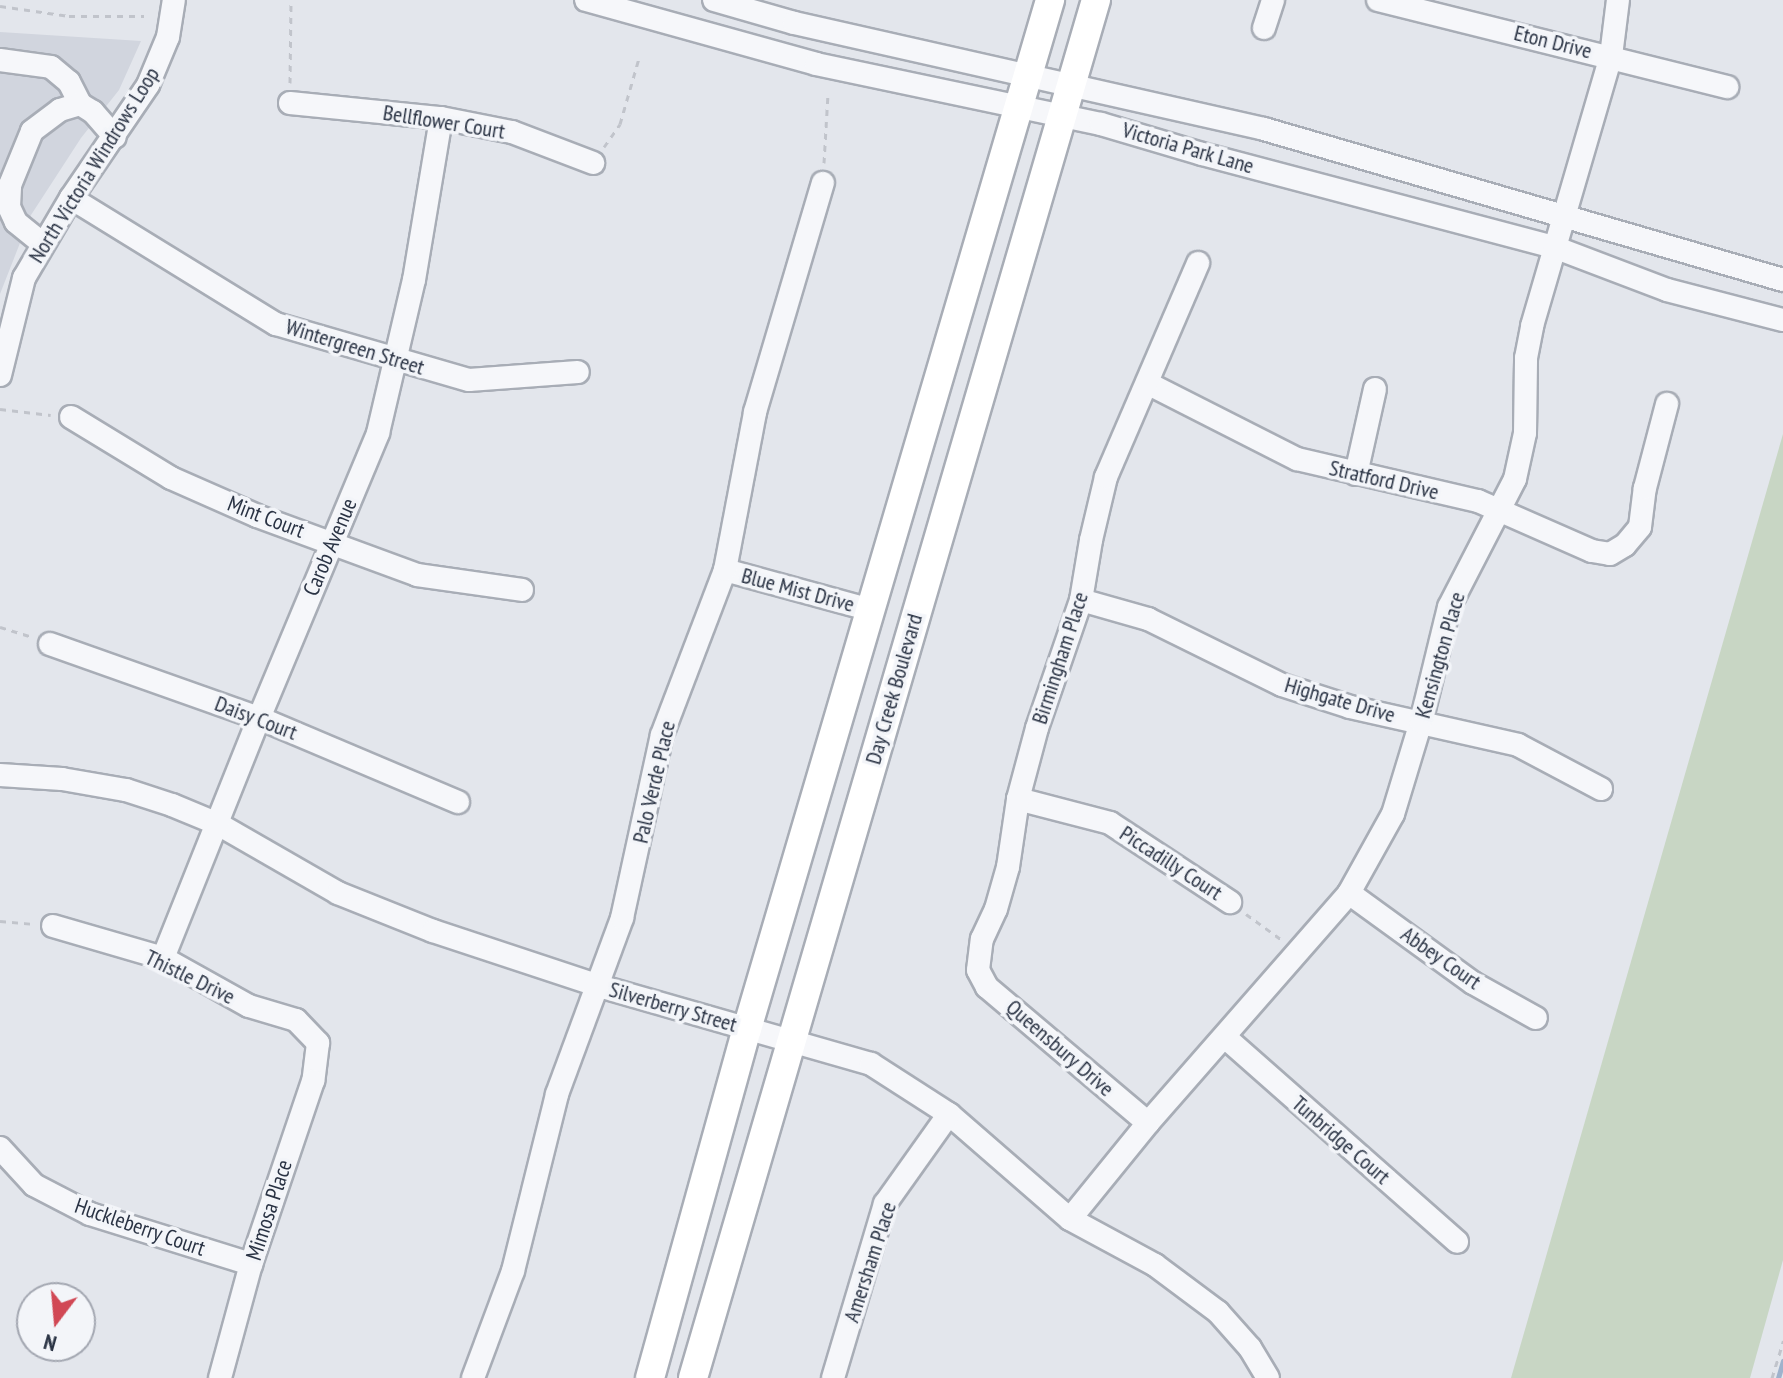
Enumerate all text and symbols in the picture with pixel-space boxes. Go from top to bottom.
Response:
street label: Eton Drive [1511,20,1595,64]
street label: North Victoria Windrows Loop [23,62,165,268]
street label: Bellflower Court [381,99,507,145]
street label: Victoria Park Lane [1119,117,1257,179]
street label: Wintergreen Street [282,313,428,381]
street label: Stratford Drive [1327,455,1441,505]
street label: Mint Court [224,490,308,544]
street label: Carob Avenue [298,494,362,600]
street label: Blue Mist Drive [739,562,857,618]
street label: Birmingham Place [1026,589,1094,727]
street label: Kensington Place [1409,589,1471,721]
street label: Day Creek Boulevard [860,610,928,768]
street label: Highgate Drive [1282,672,1398,728]
street label: Daisy Court [211,690,301,746]
street label: Palo Verde Place [627,718,681,846]
street label: Piccadilly Court [1115,820,1227,906]
street label: Abbey Court [1396,921,1486,995]
street label: Thistle Drive [141,944,239,1010]
street label: Silverberry Street [606,976,740,1038]
street label: Queensbury Drive [1000,994,1120,1102]
street label: Tunbridge Court [1287,1090,1395,1190]
street label: Mimosa Place [240,1157,298,1263]
street label: Huckleberry Court [71,1192,209,1262]
street label: Amersham Place [838,1198,902,1326]
north arrow [16,1282,96,1362]
text: N [40,1328,60,1358]

